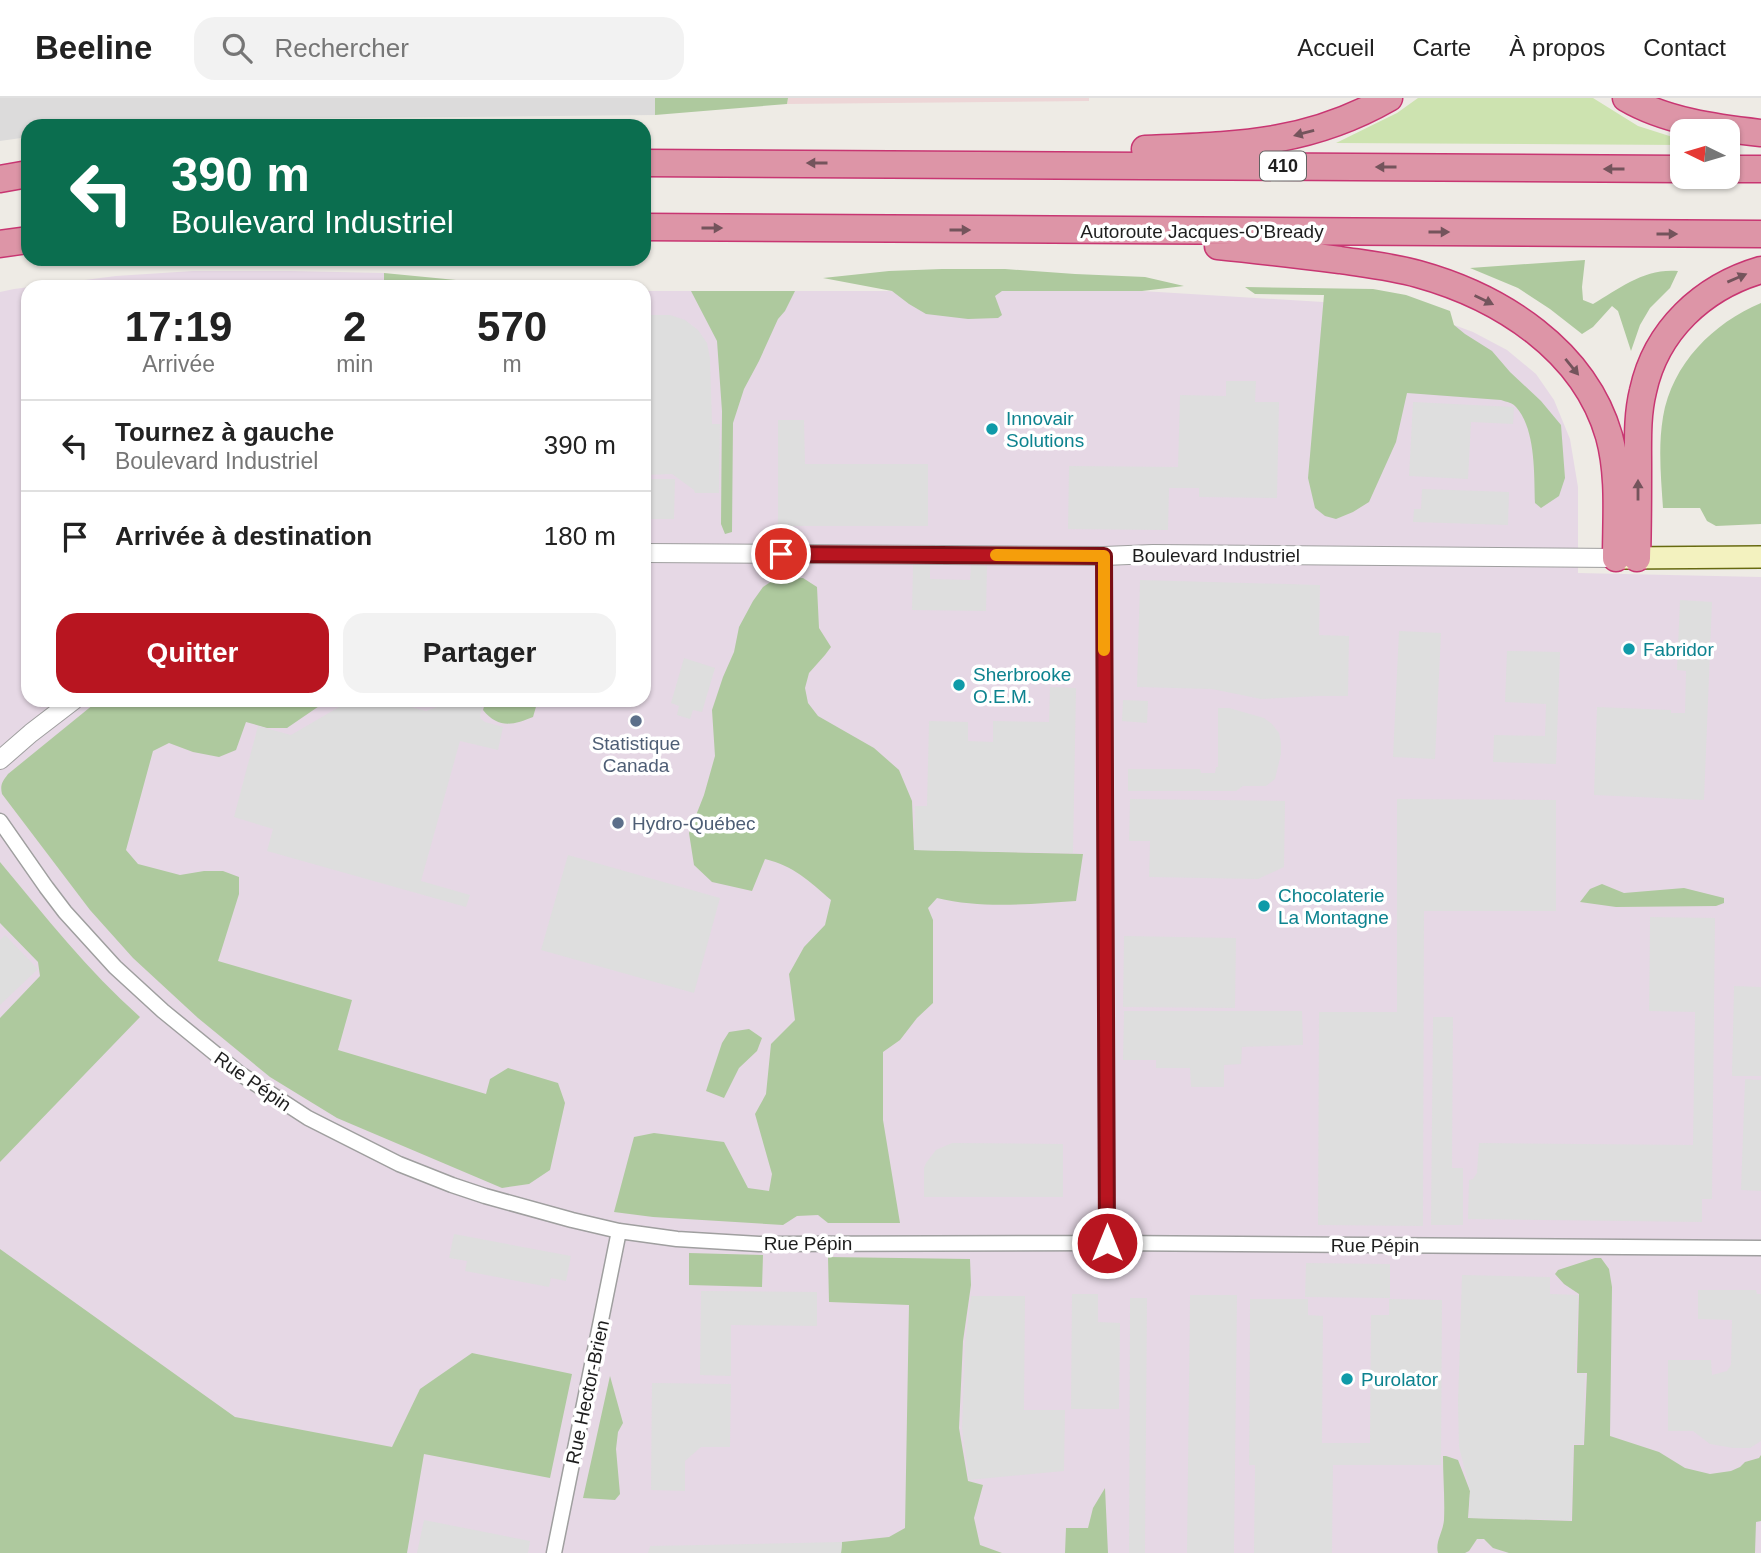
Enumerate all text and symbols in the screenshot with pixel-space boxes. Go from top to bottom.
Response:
search box [194,17,684,80]
text: Beeline [35,29,152,66]
icon: search [218,29,256,67]
text: Rechercher [274,33,409,63]
text: Accueil [1297,34,1375,61]
text: Carte [1413,34,1471,61]
text: À propos [1509,34,1605,61]
text: Contact [1643,34,1726,61]
north arrow [1670,119,1740,189]
map controls [1670,119,1740,189]
one-way arrow [1293,129,1314,139]
icon: left [56,147,147,238]
text: 390 m [171,147,310,201]
road number: 410 [1260,152,1306,180]
one-way arrow [805,157,827,169]
one-way arrow [1375,161,1397,173]
one-way arrow [1602,163,1624,175]
text: Boulevard Industriel [171,204,454,240]
street label: Autoroute Jacques-O'Bready [1080,221,1324,242]
one-way arrow [701,222,723,234]
one-way arrow [949,224,971,236]
one-way arrow [1428,226,1450,238]
one-way arrow [1656,228,1678,239]
one-way arrow [1727,273,1748,284]
one-way arrow [1474,294,1494,305]
text: 17:19 [125,303,232,350]
text: 2 [343,303,366,350]
text: 570 [477,303,547,350]
text: Arrivée [142,351,215,377]
text: min [336,351,373,377]
text: m [503,351,522,377]
one-way arrow [1564,358,1579,376]
place label: Innovair Solutions [1006,408,1084,451]
text: Tournez à gauche [115,417,334,447]
marker: Innovair Solutions [984,421,1000,437]
icon: left [56,427,94,465]
text: 390 m [544,430,616,460]
text: Boulevard Industriel [115,448,318,474]
one-way arrow [1632,478,1644,500]
icon: arrive [56,518,94,556]
text: Arrivée à destination [115,521,372,551]
text: 180 m [544,521,616,551]
pin [751,524,811,584]
icon: arrive [762,535,800,573]
street label: Boulevard Industriel [1132,545,1300,566]
button: Quitter [56,613,329,693]
button: Partager [343,613,616,693]
place label: Fabridor [1643,639,1714,660]
marker: Fabridor [1621,641,1637,657]
place label: Sherbrooke O.E.M. [973,664,1071,707]
marker: Sherbrooke O.E.M. [951,677,967,693]
marker: Statistique Canada [628,713,644,729]
place label: Statistique Canada [592,733,680,776]
place label: Hydro-Québec [632,813,756,834]
marker: Hydro-Québec [610,815,626,831]
place label: Chocolaterie La Montagne [1278,885,1389,928]
marker: Chocolaterie La Montagne [1256,898,1272,914]
street label: Rue Pépin [210,1047,295,1115]
position arrow [1070,1206,1144,1280]
street label: Rue Pépin [764,1233,852,1254]
street label: Rue Pépin [1331,1235,1419,1256]
street label: Rue Hector-Brien [562,1318,613,1466]
place label: Purolator [1361,1369,1439,1390]
marker: Purolator [1339,1371,1355,1387]

